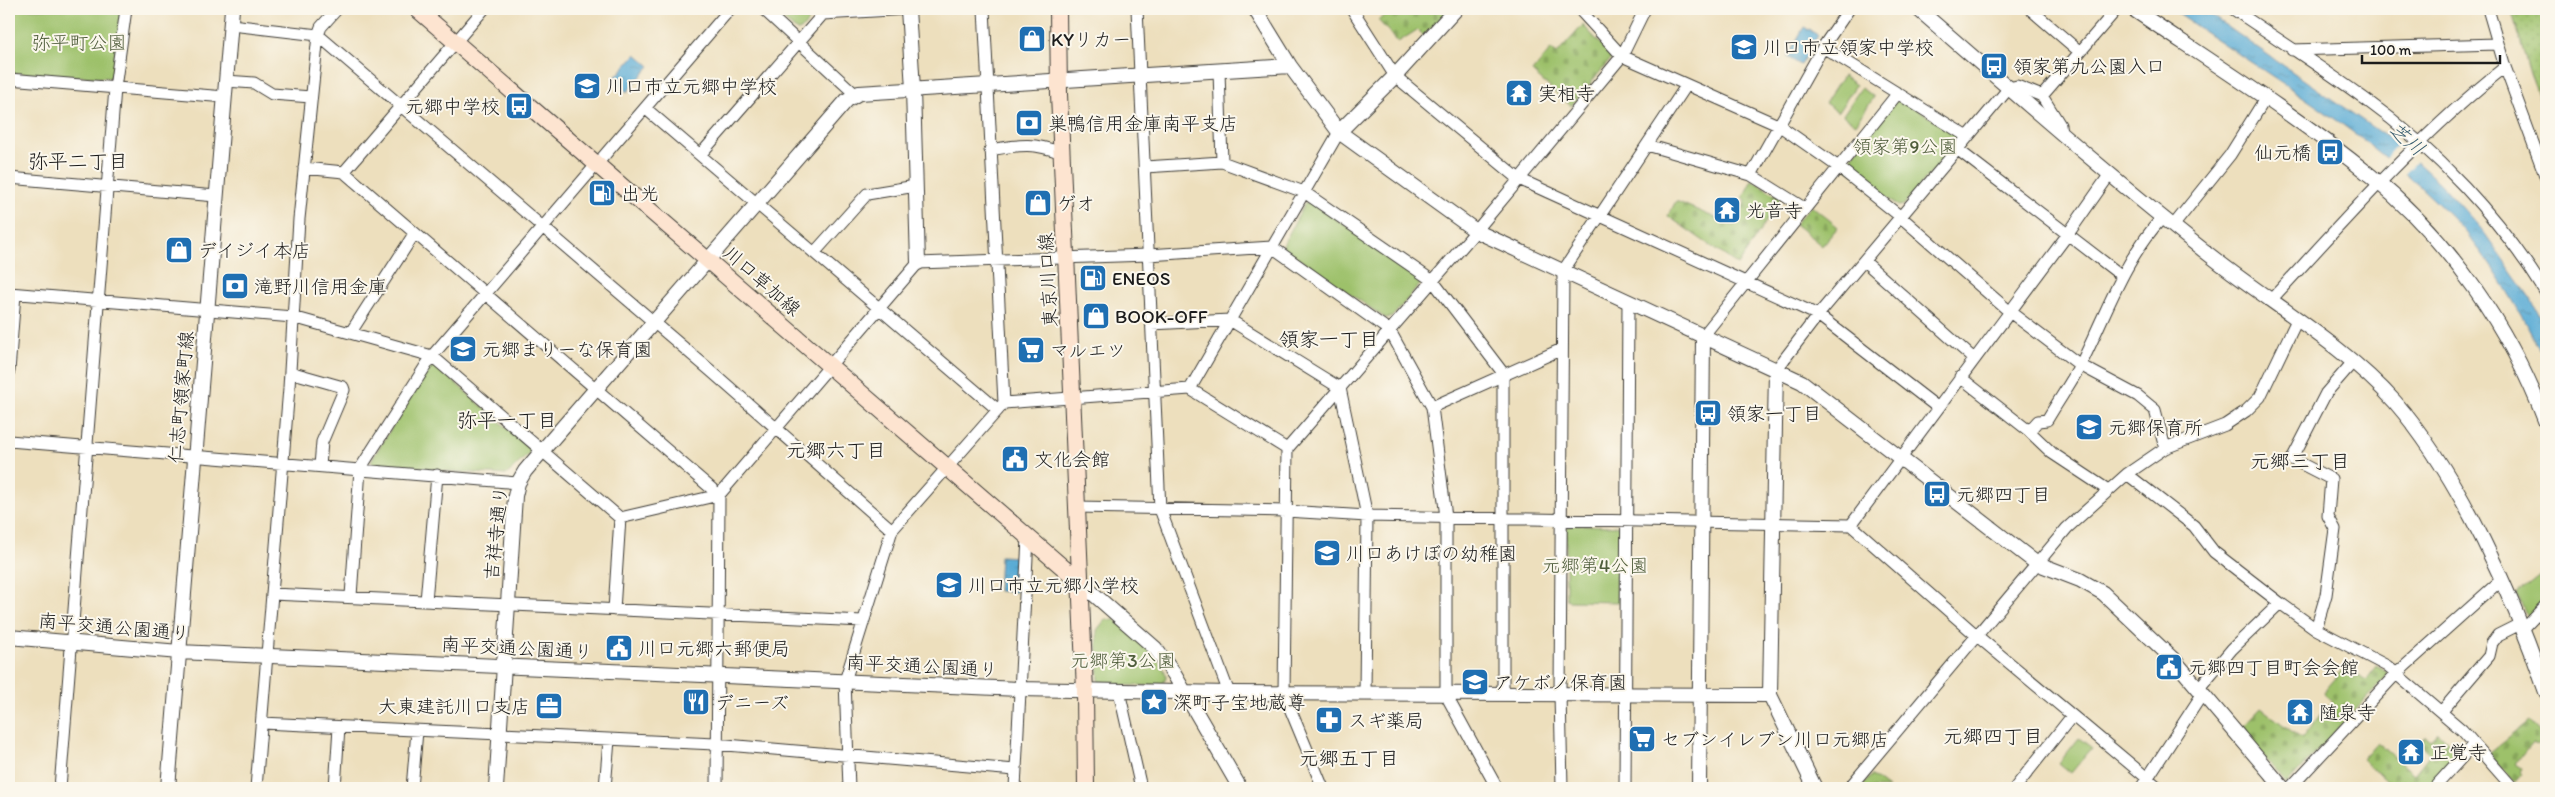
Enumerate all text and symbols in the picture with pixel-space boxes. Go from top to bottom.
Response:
shop icon: KYリカー [1017,24,1047,54]
place label: KYリカー [1051,28,1131,51]
park label: 弥平町公園 [31,31,127,54]
school or university icon: 川口市立領家中学校 [1729,32,1759,62]
scale bar [2362,32,2500,64]
place label: 川口市立領家中学校 [1763,36,1934,59]
text: 100 m [2370,41,2412,59]
bus stop icon: 領家第九公園入口 [1979,51,2009,81]
place label: 領家第九公園入口 [2013,55,2165,78]
school or university icon: 川口市立元郷中学校 [572,71,602,101]
place label: 川口市立元郷中学校 [606,75,777,98]
temple icon: 実相寺 [1504,78,1534,108]
place label: 実相寺 [1538,82,1595,105]
bus stop icon: 元郷中学校 [504,91,534,121]
place label: 元郷中学校 [405,95,500,118]
bank icon: 巣鴨信用金庫南平支店 [1014,108,1044,138]
place label: 巣鴨信用金庫南平支店 [1048,112,1238,135]
water label: 芝川 [2384,117,2430,161]
park label: 領家第9公園 [1853,135,1957,158]
bus stop icon: 仙元橋 [2315,137,2345,167]
place label: 仙元橋 [2254,141,2311,164]
district label: 弥平二丁目 [28,149,128,173]
fuel station icon: 出光 [587,178,617,208]
place label: 出光 [621,182,659,205]
shop icon: ゲオ [1023,188,1053,218]
place label: ゲオ [1057,192,1095,215]
temple icon: 光音寺 [1712,195,1742,225]
place label: 光音寺 [1746,199,1803,222]
street label: 東京川口線 [1034,232,1062,328]
shop icon: デイジイ本店 [164,235,194,265]
place label: デイジイ本店 [198,239,311,262]
street label: 川口草加線 [719,241,805,321]
fuel station icon: ENEOS [1078,263,1108,293]
place label: ENEOS [1112,267,1170,290]
bank icon: 滝野川信用金庫 [220,271,250,301]
place label: 滝野川信用金庫 [254,275,387,298]
shop icon: BOOK-OFF [1081,301,1111,331]
place label: BOOK-OFF [1115,305,1208,328]
district label: 領家一丁目 [1279,327,1379,351]
street label: 仁志町領家町線 [164,330,198,464]
school or university icon: 元郷まりーな保育園 [448,334,478,364]
supermarket icon: マルエツ [1016,335,1046,365]
place label: 元郷まりーな保育園 [482,338,652,361]
place label: マルエツ [1050,339,1126,362]
bus stop icon: 領家一丁目 [1693,398,1723,428]
place label: 領家一丁目 [1727,402,1822,425]
district label: 弥平一丁目 [457,408,557,432]
school or university icon: 元郷保育所 [2074,412,2104,442]
place label: 元郷保育所 [2108,416,2203,439]
district label: 元郷六丁目 [786,438,886,462]
public building icon: 文化会館 [1000,444,1030,474]
place label: 文化会館 [1034,448,1110,471]
district label: 元郷三丁目 [2250,449,2350,473]
bus stop icon: 元郷四丁目 [1922,479,1952,509]
place label: 元郷四丁目 [1956,483,2051,506]
street label: 吉祥寺通り [480,485,512,581]
school or university icon: 川口あけぼの幼稚園 [1312,538,1342,568]
place label: 川口あけぼの幼稚園 [1346,542,1517,565]
park label: 元郷第4公園 [1542,554,1648,577]
school or university icon: 川口市立元郷小学校 [934,570,964,600]
place label: 川口市立元郷小学校 [968,574,1139,597]
street label: 南平交通公園通り [37,609,191,645]
street label: 南平交通公園通り [440,633,594,663]
public building icon: 川口元郷六郵便局 [604,633,634,663]
place label: 川口元郷六郵便局 [638,637,790,660]
park label: 元郷第3公園 [1070,649,1176,672]
street label: 南平交通公園通り [845,651,999,681]
public building icon: 元郷四丁目町会会館 [2154,652,2184,682]
place label: 元郷四丁目町会会館 [2188,656,2359,679]
school or university icon: アケボノ保育園 [1460,667,1490,697]
place label: アケボノ保育園 [1494,671,1627,694]
restaurant icon: デニーズ [681,687,711,717]
place icon: 深町子宝地蔵尊 [1139,687,1169,717]
office icon: 大東建託川口支店 [534,691,564,721]
place label: デニーズ [715,691,789,714]
place label: 深町子宝地蔵尊 [1173,691,1306,714]
place label: 大東建託川口支店 [378,695,530,718]
temple icon: 随泉寺 [2285,697,2315,727]
place label: 随泉寺 [2319,701,2376,724]
pharmacy icon: スギ薬局 [1314,705,1344,735]
place label: スギ薬局 [1348,709,1424,732]
supermarket icon: セブンイレブン川口元郷店 [1627,724,1657,754]
district label: 元郷四丁目 [1943,724,2043,748]
place label: セブンイレブン川口元郷店 [1661,728,1889,751]
temple icon: 正覚寺 [2396,737,2426,767]
place label: 正覚寺 [2430,741,2487,764]
district label: 元郷五丁目 [1299,746,1399,770]

